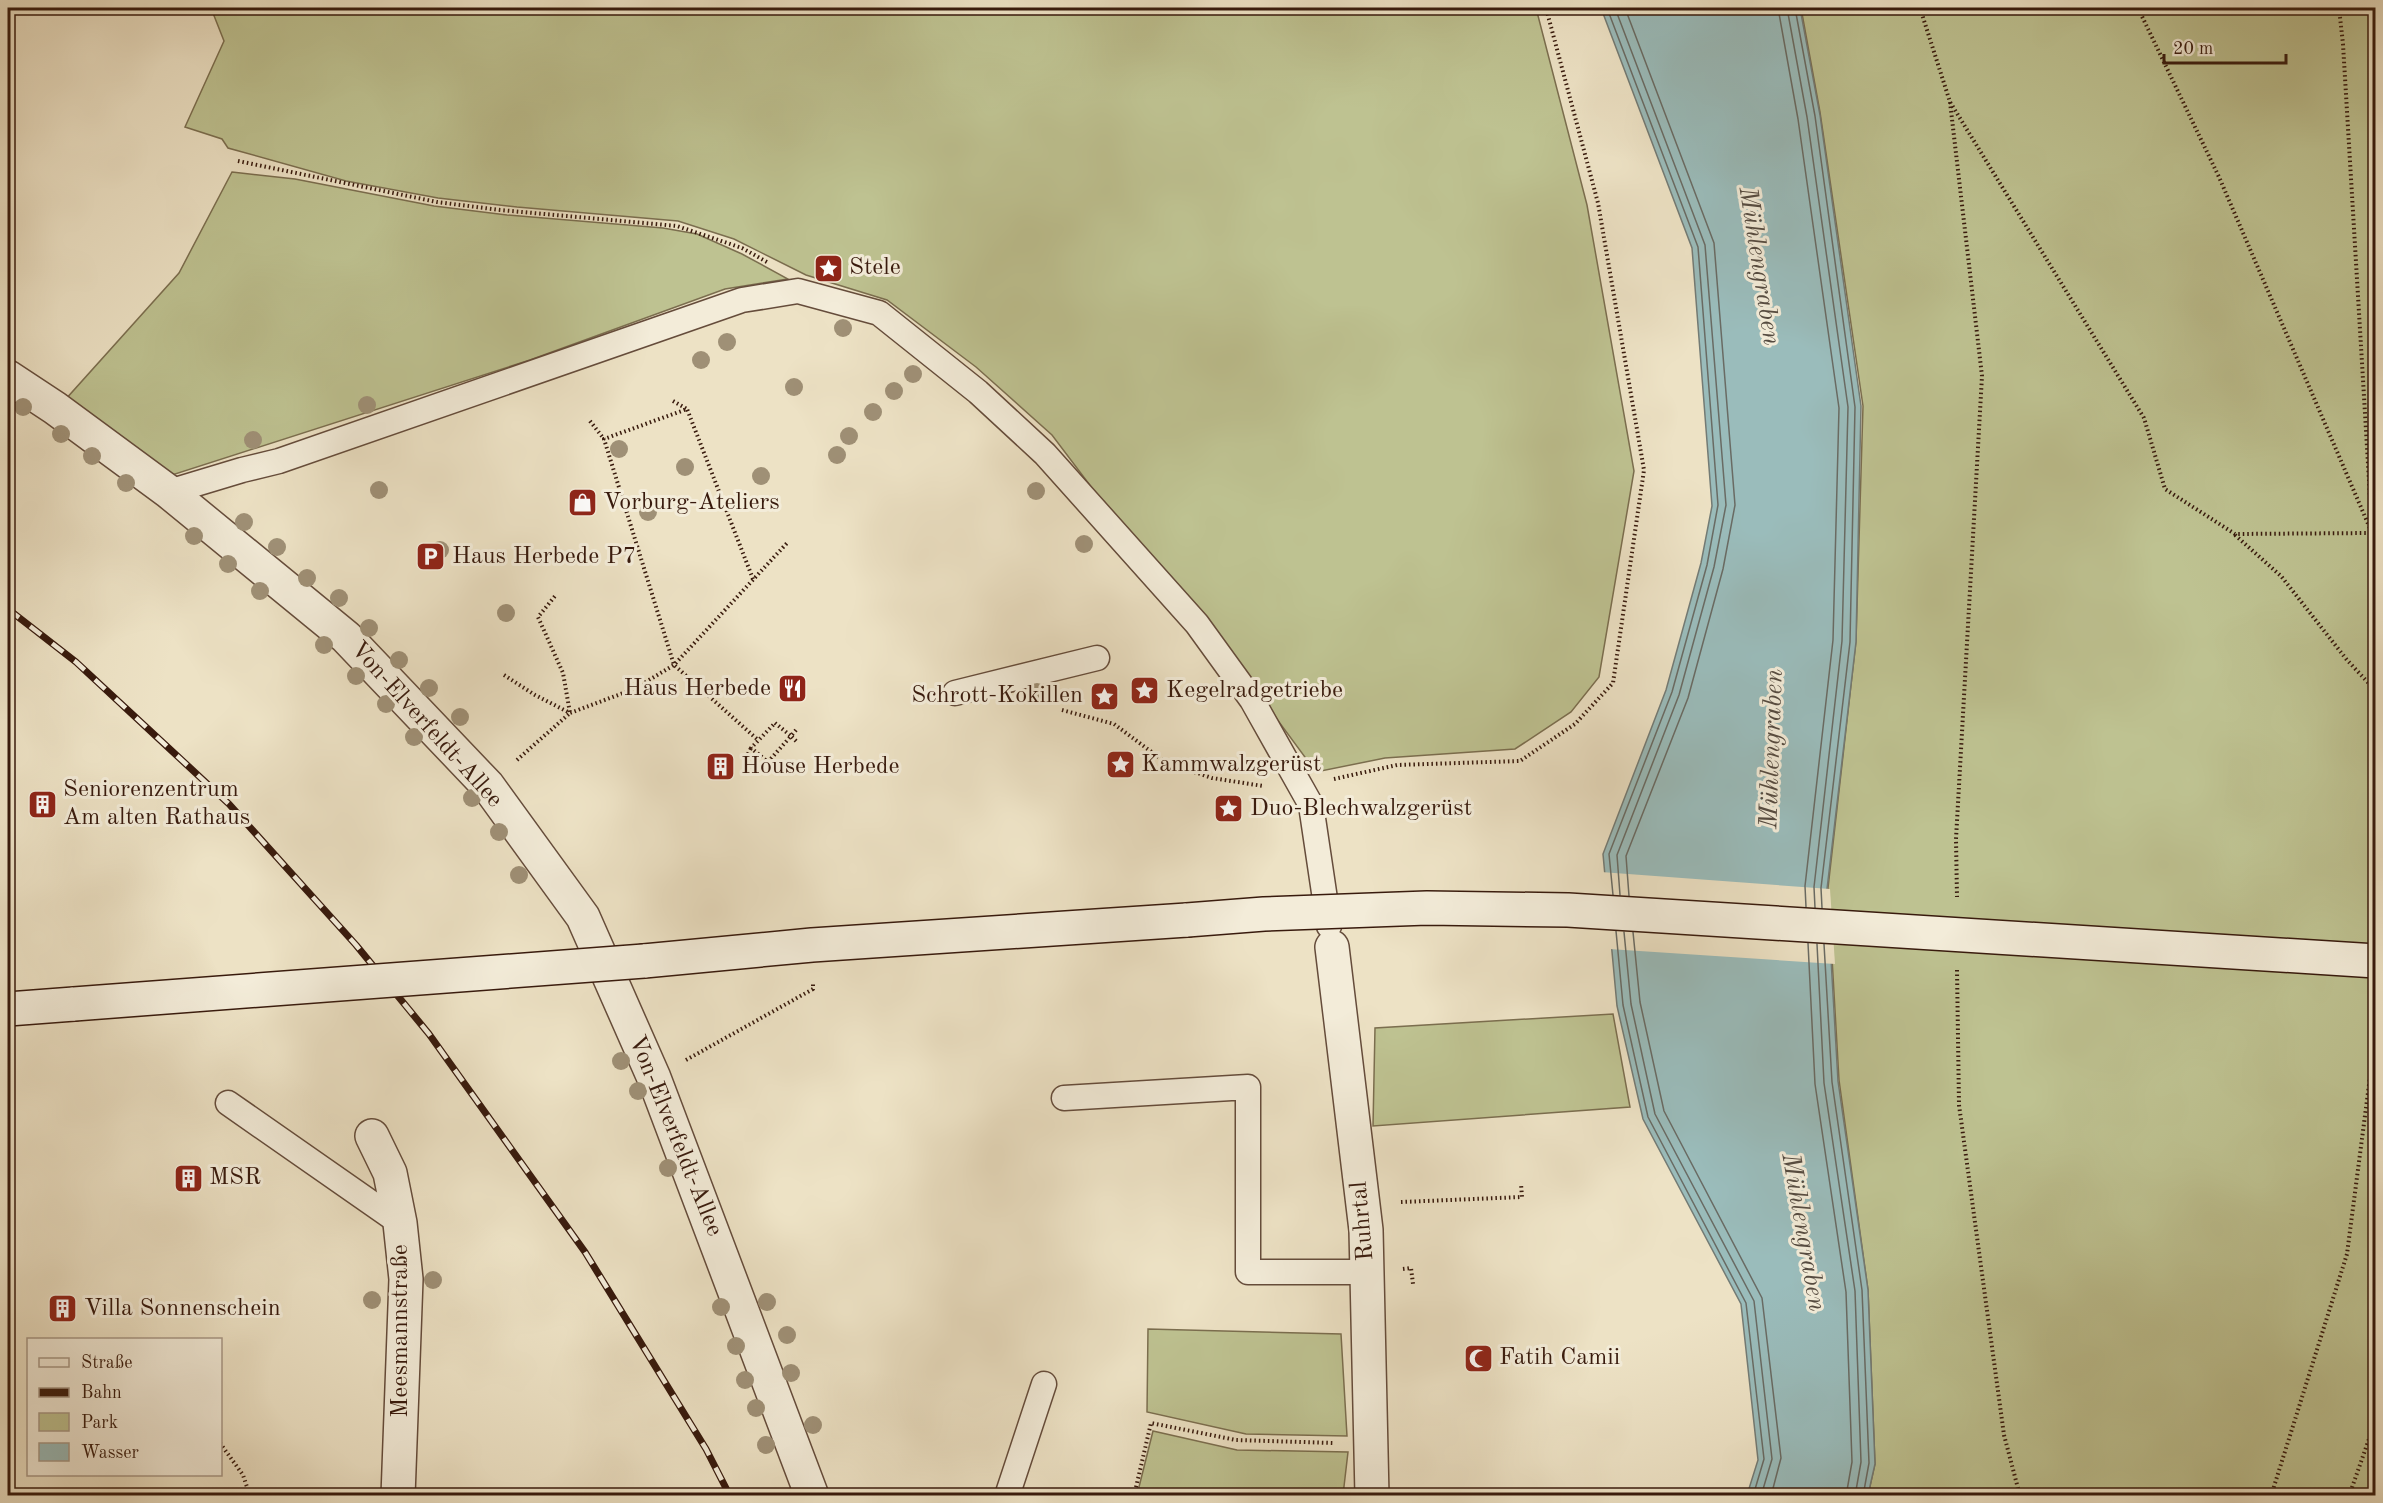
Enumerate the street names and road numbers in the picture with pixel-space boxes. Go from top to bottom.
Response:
street label: Von-Elverfeldt-Allee [345,637,507,813]
street label: Von-Elverfeldt-Allee [624,1032,726,1240]
street label: Ruhrtal [1348,1180,1378,1262]
street label: Meesmannstraße [389,1244,413,1418]

